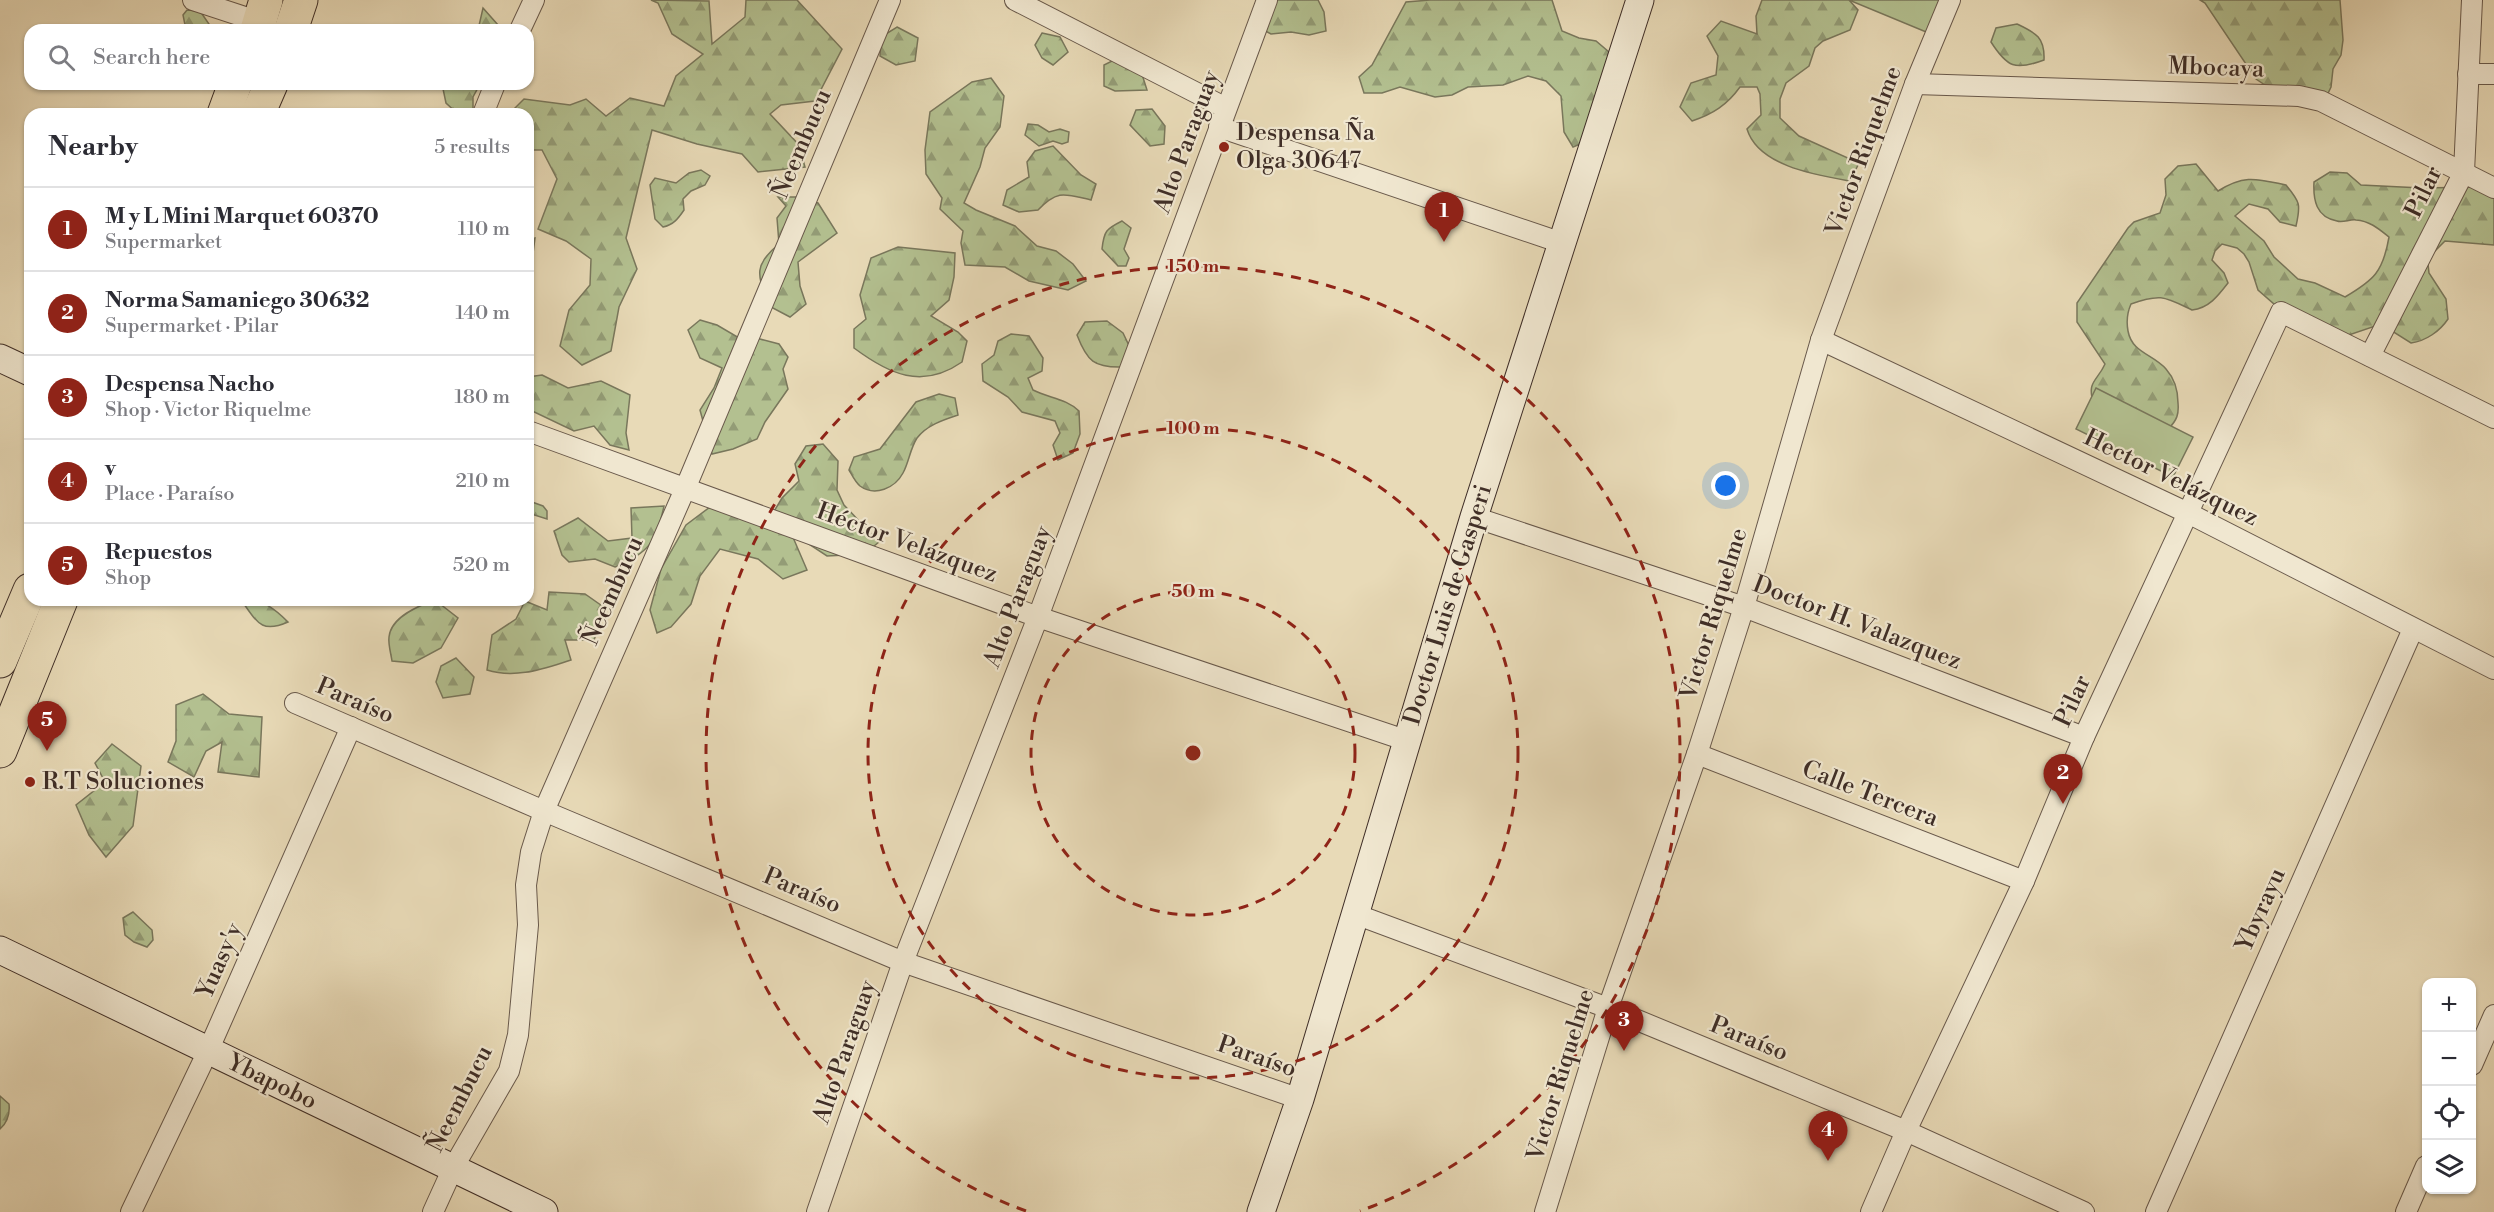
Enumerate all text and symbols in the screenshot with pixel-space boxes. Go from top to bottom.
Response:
search box [24,24,534,90]
icon: search [45,41,78,74]
text: Search here [93,44,210,71]
street label: Mbocaya [2167,51,2265,85]
street label: Victor Riquelme [1819,62,1909,241]
street label: Alto Paraguay [1147,66,1227,218]
street label: Ñeembucu [765,84,839,203]
place label: Despensa Ña Olga 30647 [1236,117,1376,176]
text: Nearby [48,131,138,163]
text: 5 results [434,135,510,160]
marker: Despensa Ña Olga 30647 [1217,140,1231,154]
street label: Pilar [2399,161,2449,223]
pin: 1 [1424,192,1464,242]
text: M y L Mini Marquet 60370 [105,203,379,230]
text: 1 [63,217,72,242]
text: 110 m [458,217,510,242]
text: Supermarket [105,230,222,255]
text: 150 m [1167,255,1220,278]
text: Norma Samaniego 30632 [105,287,370,314]
text: 2 [61,301,74,326]
text: 140 m [455,301,510,326]
text: Supermarket · Pilar [105,314,279,339]
text: Despensa Nacho [105,371,275,398]
text: 3 [61,385,74,410]
text: 180 m [455,385,510,410]
text: Shop · Victor Riquelme [105,398,311,423]
text: 100 m [1166,417,1220,440]
street label: Hector Velázquez [2079,423,2263,533]
text: v [105,455,116,482]
text: 4 [61,469,74,494]
text: 210 m [455,469,510,494]
your location [1711,471,1740,500]
street label: Doctor Luis de Gasperi [1397,481,1499,729]
text: Place · Paraíso [105,482,235,507]
street label: Héctor Velázquez [812,496,1002,590]
street label: Alto Paraguay [977,521,1059,673]
street label: Victor Riquelme [1673,524,1754,705]
street label: Ñeembucu [575,531,650,650]
text: Repuestos [105,539,212,566]
text: 5 [61,553,74,578]
text: 520 m [453,553,510,578]
text: Shop [105,566,151,591]
street label: Doctor H. Valazquez [1748,569,1966,677]
text: 50 m [1171,580,1215,603]
street label: Pilar [2048,670,2098,732]
street label: Paraíso [312,671,398,731]
pin: 5 [28,702,66,751]
centre of rings [1183,743,1203,763]
street label: Calle Tercera [1798,754,1943,834]
pin: 2 [2044,754,2082,804]
place label: R.T Soluciones [42,767,204,797]
marker: R.T Soluciones [23,775,37,789]
street label: Paraíso [759,861,845,921]
street label: Ybyrayu [2229,863,2293,958]
street label: Yuasy'y [189,918,250,1005]
street label: Alto Paraguay [806,976,884,1129]
map controls [2422,978,2476,1194]
button: + [2422,978,2476,1032]
street label: Victor Riquelme [1520,985,1601,1166]
pin: 3 [1604,1002,1644,1051]
street label: Paraíso [1706,1010,1792,1068]
street label: Paraíso [1214,1030,1300,1084]
button: − [2422,1032,2476,1086]
street label: Ñeembucu [419,1040,500,1157]
street label: Ybapobo [220,1047,322,1117]
button: locate [2422,1086,2476,1140]
pin: 4 [1808,1112,1848,1161]
button: layers [2422,1140,2476,1194]

